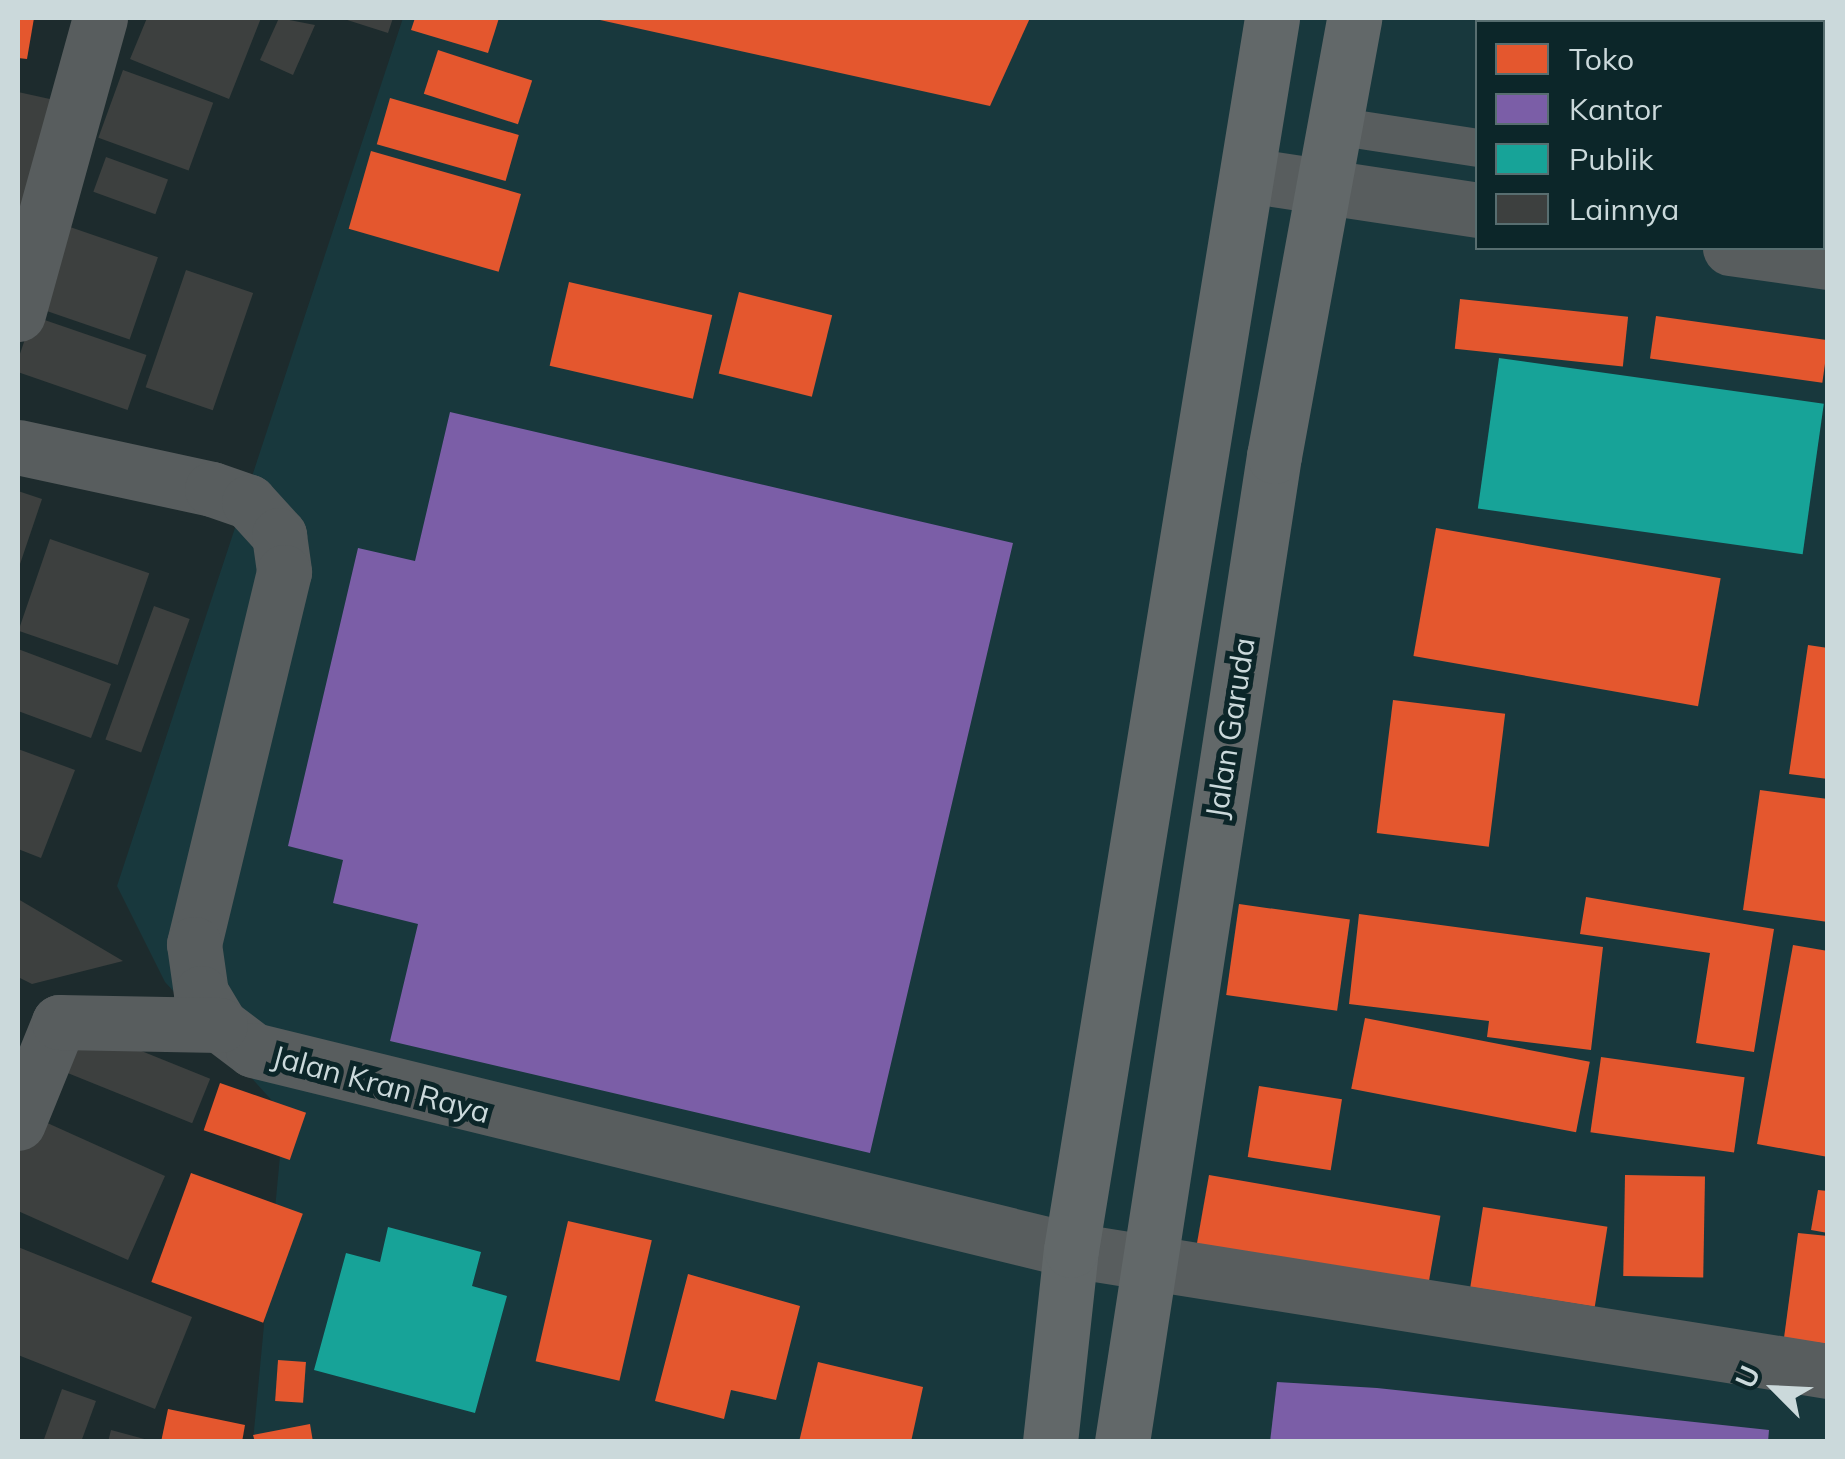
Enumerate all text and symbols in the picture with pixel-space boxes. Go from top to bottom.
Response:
legend [1475,20,1825,250]
text: Toko [1569,40,1634,78]
text: Kantor [1569,90,1662,128]
text: Publik [1569,140,1653,178]
text: Lainnya [1569,190,1679,228]
street label: Jalan Garuda [1198,635,1262,821]
street label: Jalan Kran Raya [268,1038,494,1130]
north arrow [1725,1339,1825,1439]
text: U [1727,1360,1767,1393]

